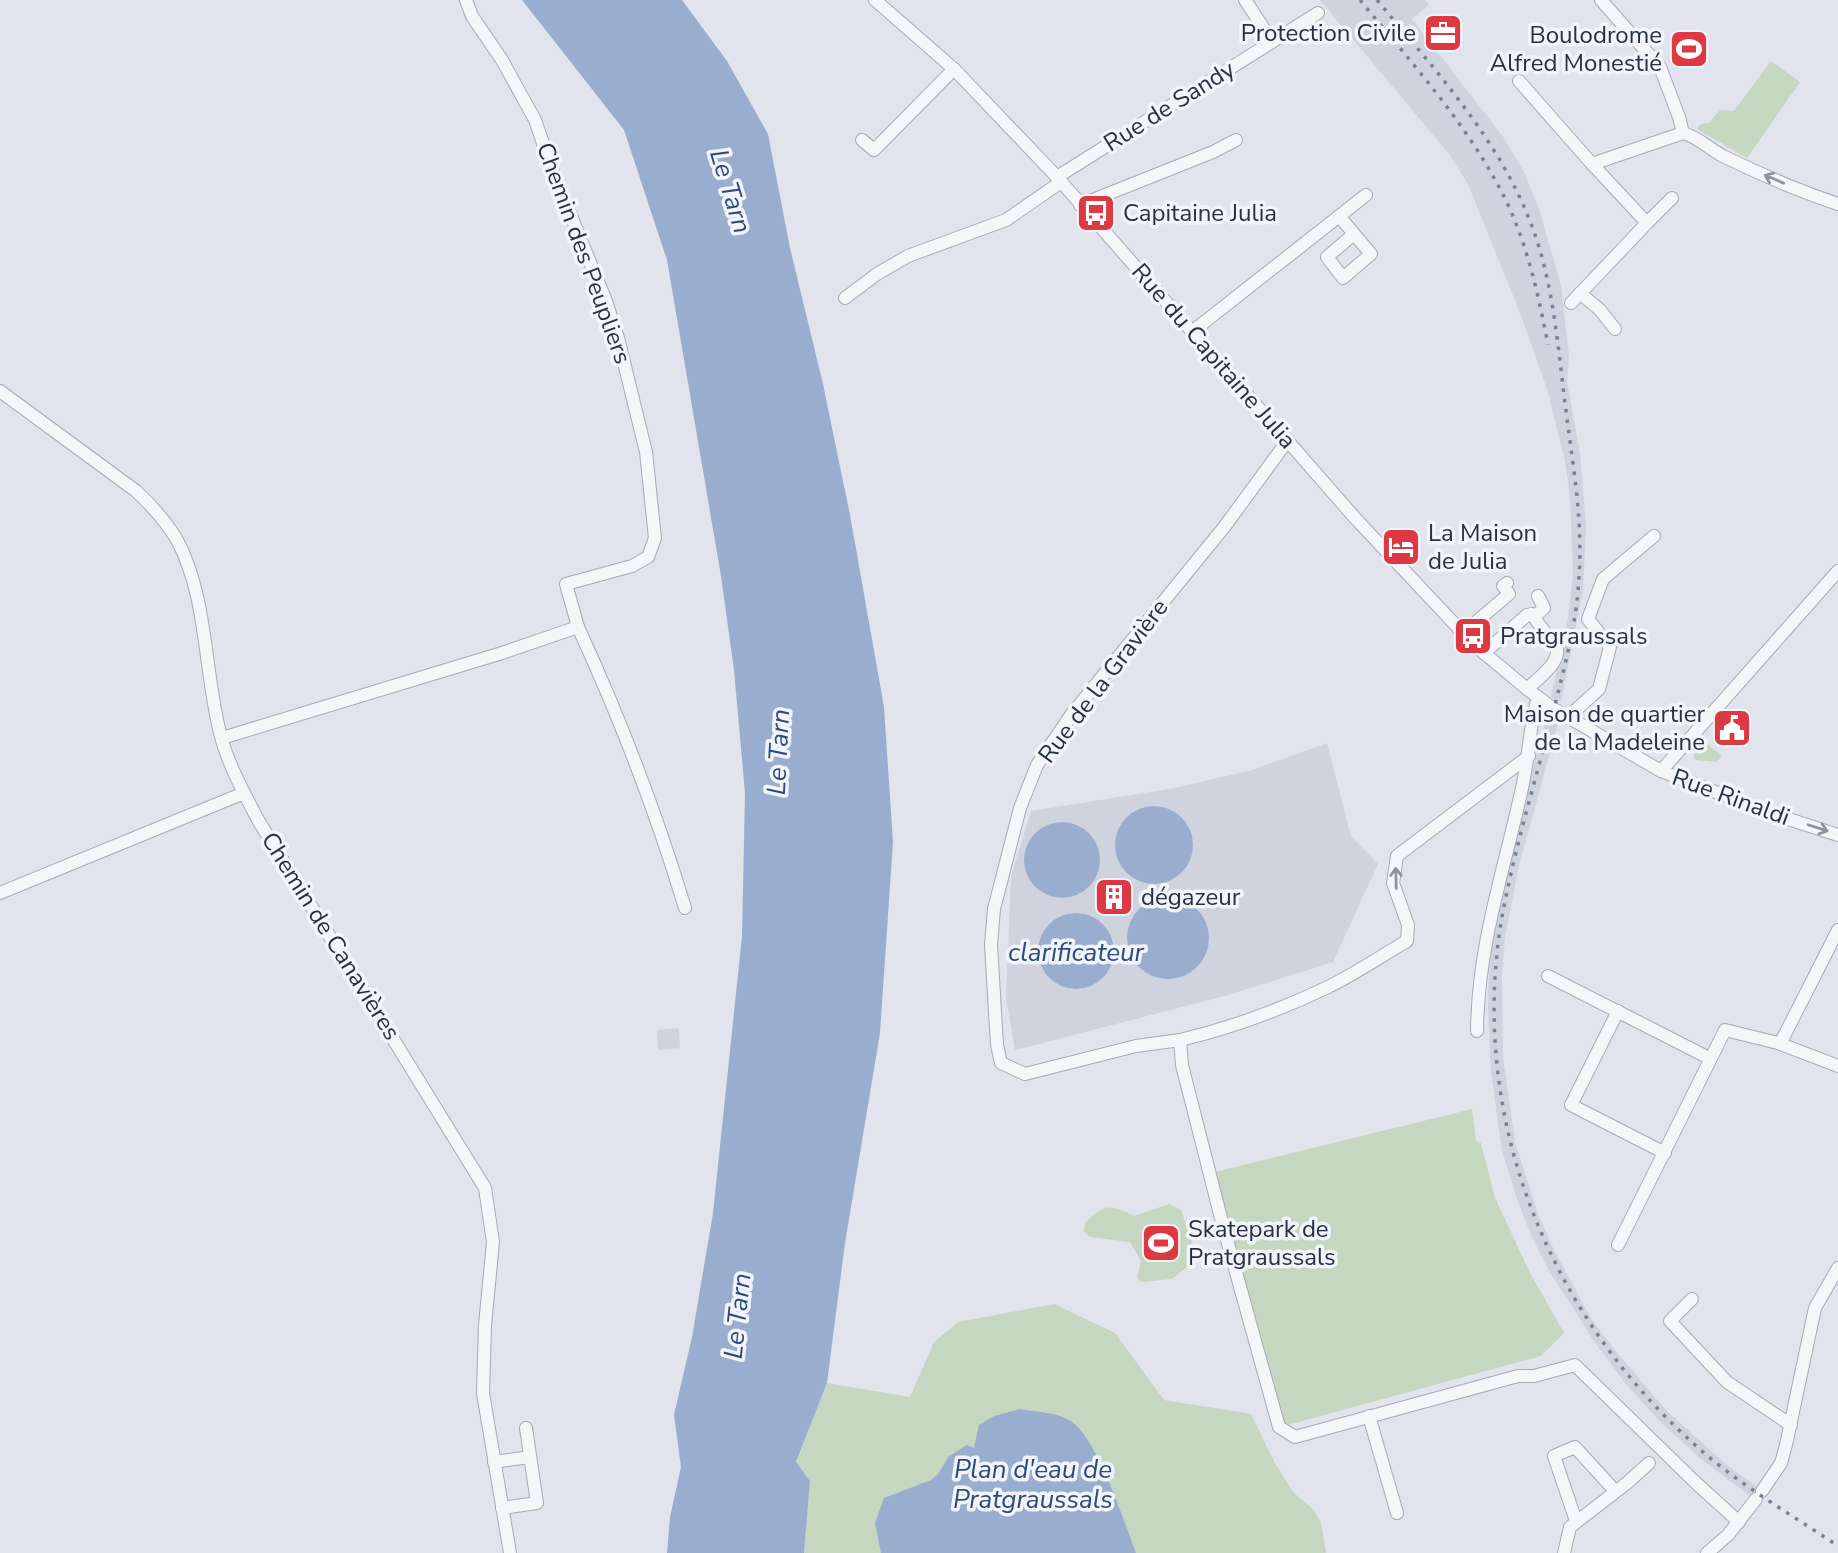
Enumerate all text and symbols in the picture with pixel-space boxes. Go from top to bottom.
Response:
office icon: Protection Civile [1422,12,1464,54]
place label: Protection Civile [1241,17,1416,49]
place label: Boulodrome Alfred Monestié [1490,19,1662,79]
sports icon: Boulodrome Alfred Monestié [1668,28,1710,70]
street label: Rue de Sandy [1097,53,1241,159]
street label: Chemin des Peupliers [529,138,639,368]
water label: Le Tarn [701,145,760,237]
one-way arrow [1764,172,1786,185]
bus stop icon: Capitaine Julia [1075,192,1117,234]
place label: Capitaine Julia [1123,197,1277,229]
street label: Rue du Capitaine Julia [1125,256,1303,456]
place label: La Maison de Julia [1428,517,1537,577]
hotel icon: La Maison de Julia [1380,526,1422,568]
street label: Rue de la Gravière [1031,592,1175,770]
bus stop icon: Pratgraussals [1452,615,1494,657]
place label: Pratgraussals [1500,620,1647,652]
place label: Maison de quartier de la Madeleine [1504,698,1705,758]
public building icon: Maison de quartier de la Madeleine [1711,707,1753,749]
water label: Le Tarn [759,708,798,796]
street label: Rue Rinaldi [1668,761,1794,833]
one-way arrow [1806,823,1828,835]
street label: Chemin de Canavières [254,826,408,1046]
one-way arrow [1389,867,1402,890]
building icon: dégazeur [1093,876,1135,918]
place label: dégazeur [1141,881,1241,913]
water label: clarificateur [1008,935,1145,970]
place label: Skatepark de Pratgraussals [1188,1213,1335,1273]
sports icon: Skatepark de Pratgraussals [1140,1222,1182,1264]
water label: Le Tarn [716,1271,759,1361]
water label: Plan d'eau de Pratgraussals [953,1452,1113,1517]

